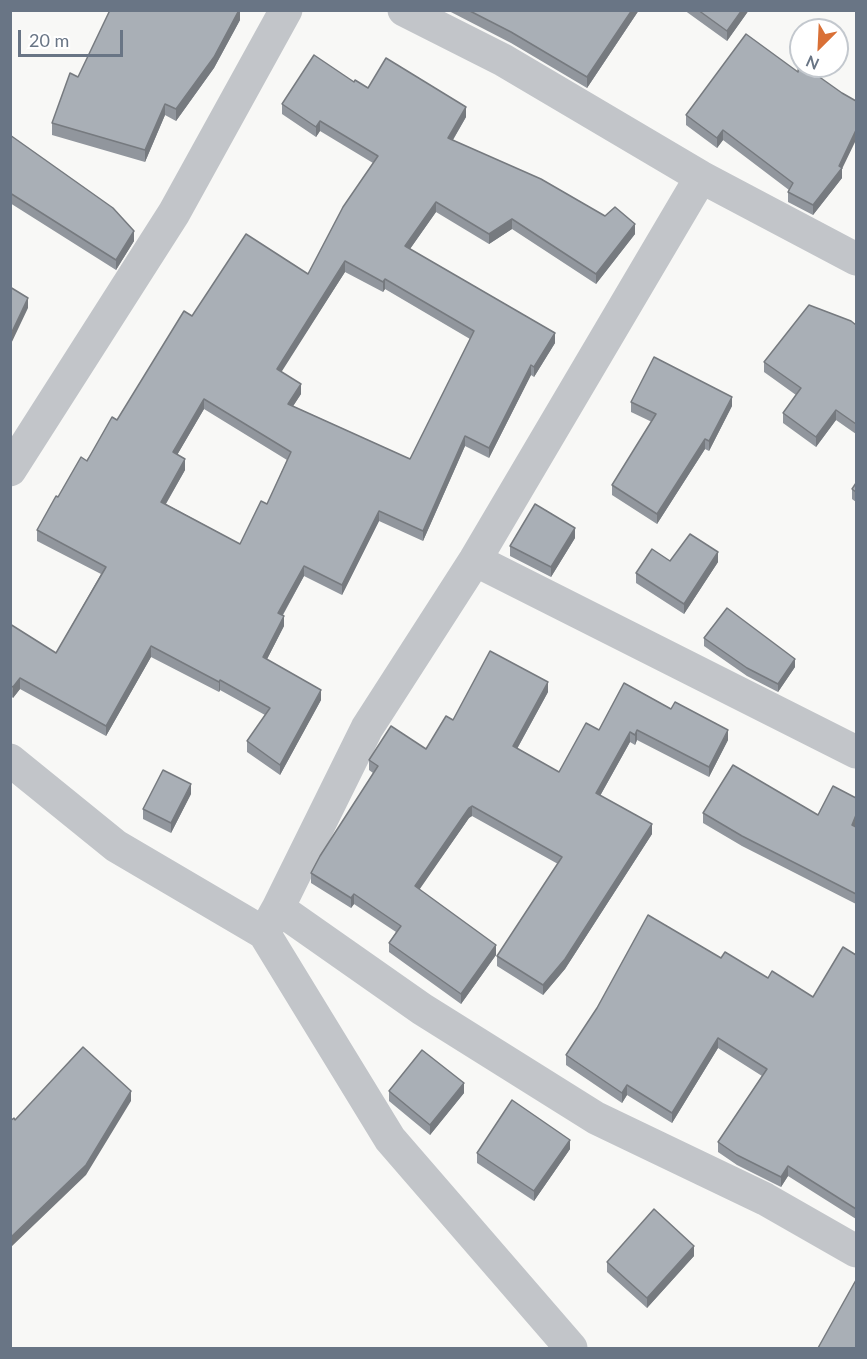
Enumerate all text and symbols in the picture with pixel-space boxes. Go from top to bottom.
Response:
scale bar [21,18,126,56]
north arrow [789,18,849,78]
text: 20 m [29,29,69,51]
text: N [803,52,822,74]

